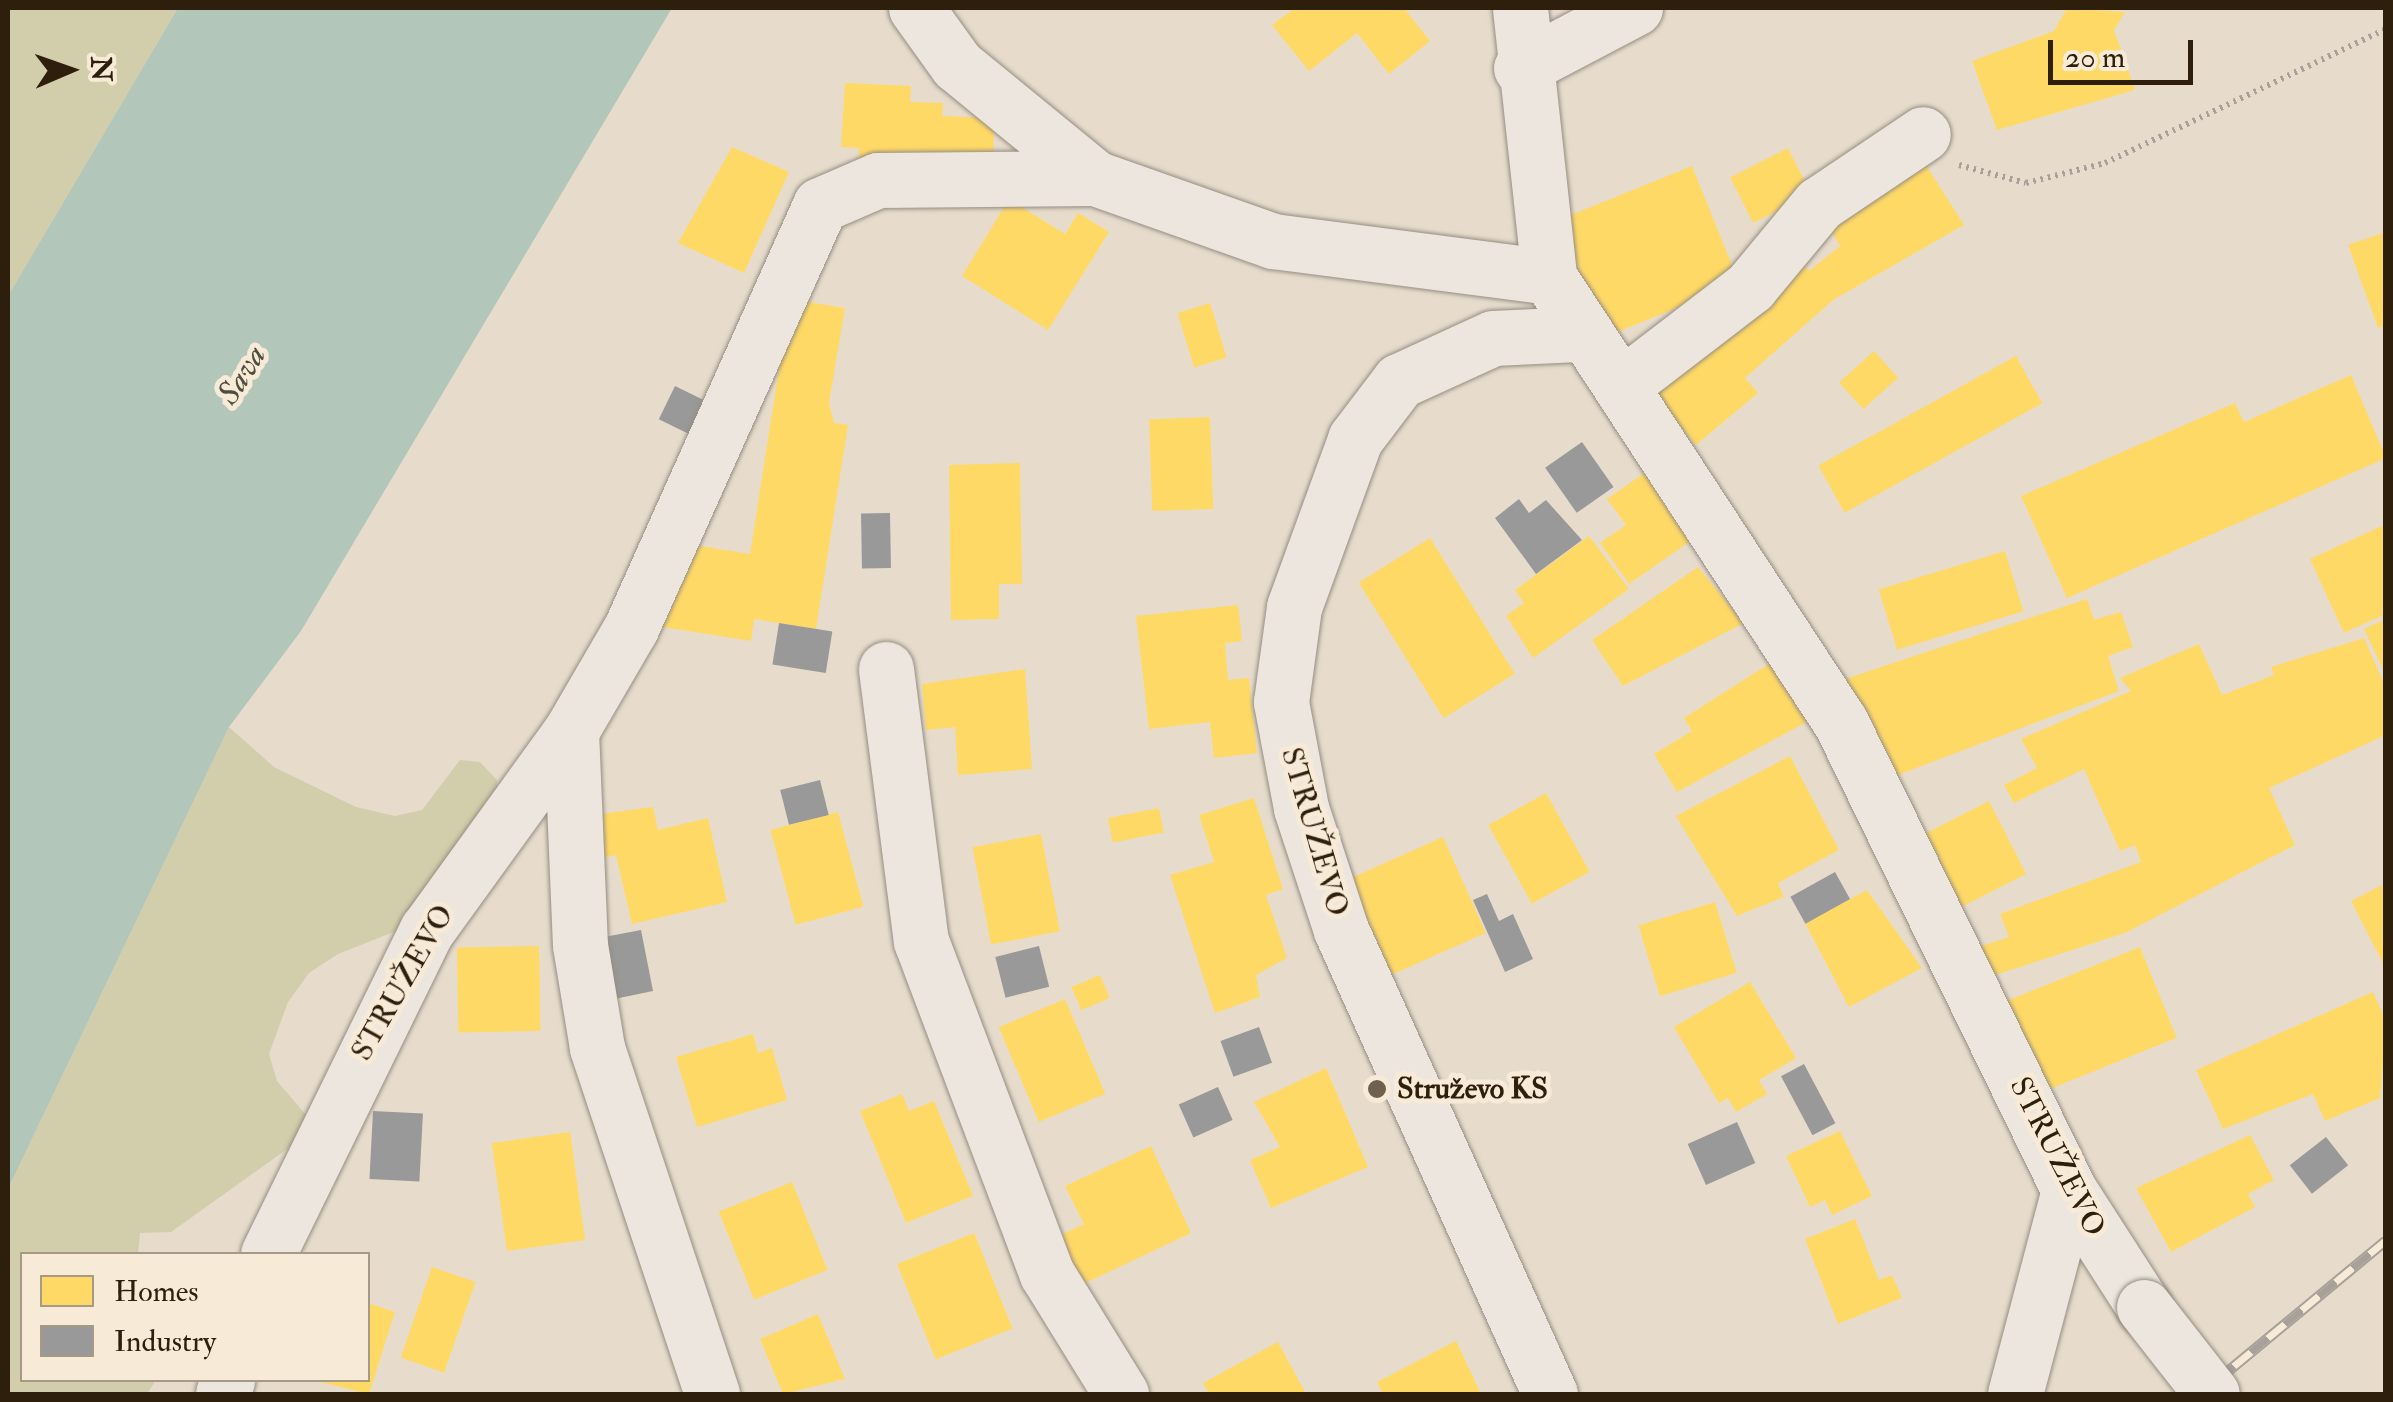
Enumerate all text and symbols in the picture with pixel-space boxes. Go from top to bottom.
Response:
north arrow [20,20,120,120]
scale bar [2053,20,2198,82]
text: 20 m [2065,39,2125,76]
text: N [83,56,118,82]
water label: Sava [209,338,275,412]
street label: STRUŽEVO [1273,744,1355,920]
street label: STRUŽEVO [344,899,462,1067]
place label: Struževo KS [1397,1071,1548,1107]
street label: STRUŽEVO [2002,1071,2112,1243]
marker: Struževo KS [1366,1078,1388,1100]
legend [20,1252,370,1382]
text: Homes [114,1273,199,1310]
text: Industry [114,1323,216,1360]

